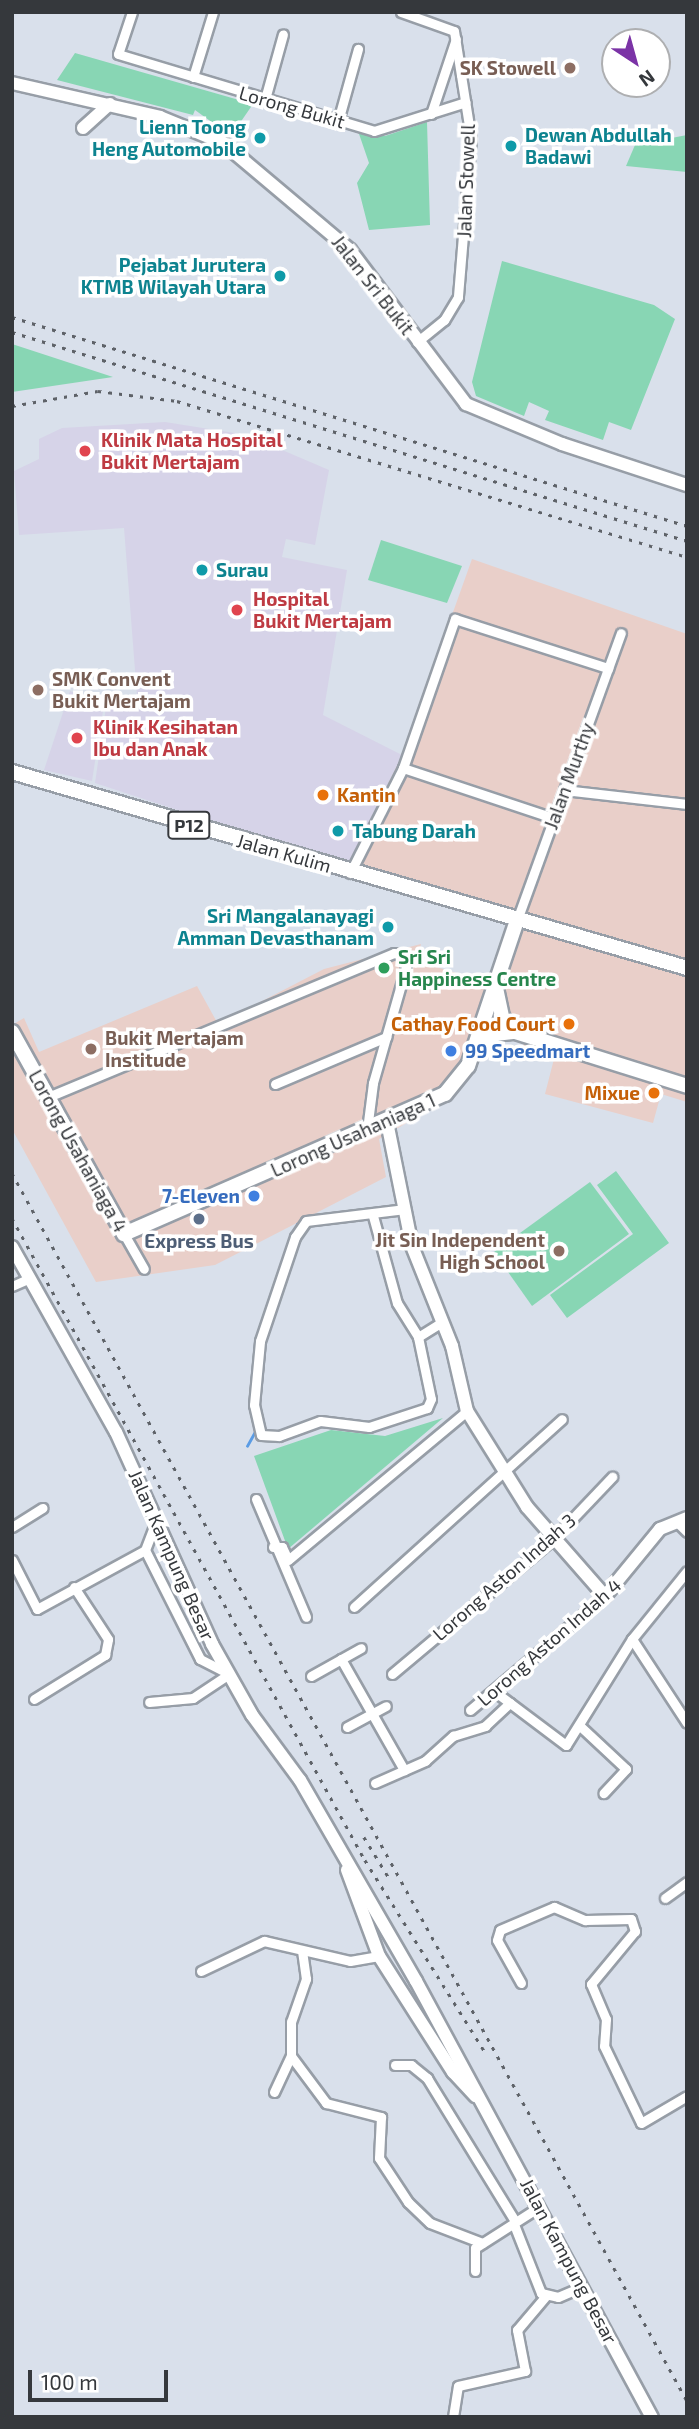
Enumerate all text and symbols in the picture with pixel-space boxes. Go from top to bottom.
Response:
north arrow [601,28,671,98]
place label: SK Stowell [459,57,556,79]
marker: SK Stowell [562,60,578,76]
text: N [635,65,660,92]
street label: Lorong Bukit [237,81,347,133]
place label: Lienn Toong Heng Automobile [91,116,246,160]
street label: Jalan Stowell [453,124,479,238]
place label: Dewan Abdullah Badawi [525,124,672,168]
marker: Lienn Toong Heng Automobile [252,130,268,146]
marker: Dewan Abdullah Badawi [503,138,519,154]
street label: Jalan Sri Bukit [327,231,419,339]
place label: Pejabat Jurutera KTMB Wilayah Utara [81,254,266,298]
marker: Pejabat Jurutera KTMB Wilayah Utara [272,268,288,284]
place label: Klinik Mata Hospital Bukit Mertajam [101,429,283,473]
marker: Klinik Mata Hospital Bukit Mertajam [75,441,95,461]
place label: Surau [216,559,269,581]
marker: Surau [194,562,210,578]
place label: Hospital Bukit Mertajam [253,588,392,632]
marker: Hospital Bukit Mertajam [227,600,247,620]
place label: SMK Convent Bukit Mertajam [52,668,191,712]
marker: SMK Convent Bukit Mertajam [30,682,46,698]
place label: Klinik Kesihatan Ibu dan Anak [93,716,238,760]
street label: Jalan Murthy [539,720,599,832]
marker: Klinik Kesihatan Ibu dan Anak [67,728,87,748]
place label: Kantin [337,784,396,806]
marker: Kantin [315,787,331,803]
road number: P12 [166,810,212,840]
place label: Tabung Darah [352,820,476,842]
marker: Tabung Darah [330,823,346,839]
street label: Jalan Kulim [234,829,334,877]
place label: Sri Mangalanayagi Amman Devasthanam [178,905,374,949]
marker: Sri Mangalanayagi Amman Devasthanam [380,919,396,935]
place label: Sri Sri Happiness Centre [398,946,556,990]
marker: Sri Sri Happiness Centre [376,960,392,976]
place label: Cathay Food Court [390,1013,555,1035]
marker: Cathay Food Court [561,1016,577,1032]
place label: Bukit Mertajam Institude [105,1027,244,1071]
place label: 99 Speedmart [465,1040,590,1062]
marker: Bukit Mertajam Institude [83,1041,99,1057]
marker: 99 Speedmart [443,1043,459,1059]
street label: Lorong Usahaniaga 4 [24,1066,132,1236]
place label: Mixue [585,1082,640,1104]
marker: Mixue [646,1085,662,1101]
street label: Lorong Usahaniaga 1 [267,1088,439,1182]
place label: 7-Eleven [162,1185,240,1207]
marker: 7-Eleven [246,1188,262,1204]
marker: Express Bus [191,1211,207,1227]
place label: Jit Sin Independent High School [375,1229,545,1273]
place label: Express Bus [144,1230,254,1252]
marker: Jit Sin Independent High School [551,1243,567,1259]
street label: Jalan Kampung Besar [124,1466,220,1644]
street label: Lorong Aston Indah 3 [428,1509,580,1645]
street label: Lorong Aston Indah 4 [472,1573,626,1711]
street label: Jalan Kampung Besar [516,2174,622,2348]
scale bar [32,2356,172,2400]
text: 100 m [41,2369,98,2394]

